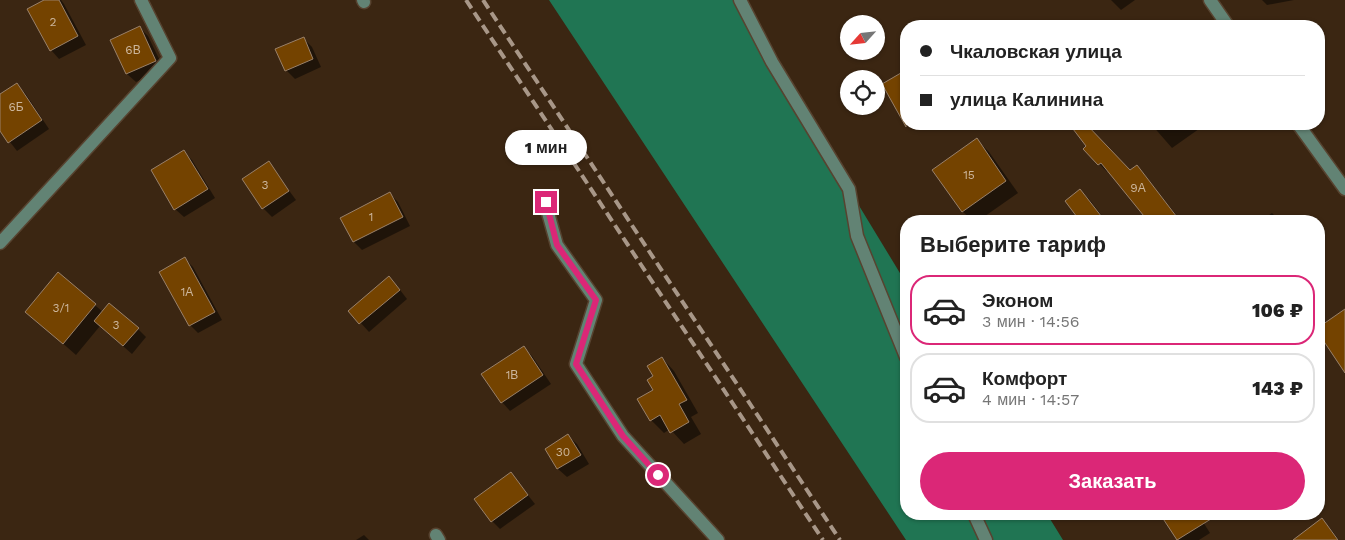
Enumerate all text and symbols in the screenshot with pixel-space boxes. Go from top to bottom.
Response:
house number: 2 [50,15,57,29]
north arrow [840,15,885,60]
map controls [840,15,885,115]
text: Чкаловская улица [950,40,1122,63]
house number: 6В [125,43,141,57]
button: locate [840,70,885,115]
text: улица Калинина [950,88,1103,111]
house number: 6Б [8,100,24,114]
callout: 1 мин [505,130,587,164]
text: 1 мин [525,138,567,157]
house number: 15 [963,168,975,182]
house number: 3 [262,178,269,192]
house number: 9А [1130,181,1146,195]
route end [535,191,557,213]
house number: 1 [369,210,373,224]
text: Выберите тариф [920,232,1106,257]
house number: 1А [181,285,193,299]
icon: car [922,288,967,333]
text: Эконом [982,289,1053,312]
text: 106 ₽ [1252,299,1303,322]
house number: 3/1 [53,301,69,315]
text: 3 мин · 14:56 [982,312,1080,331]
house number: 3 [113,318,120,332]
icon: car [922,366,967,411]
text: Комфорт [982,367,1067,390]
house number: 1В [506,368,518,382]
text: 143 ₽ [1252,377,1303,400]
text: 4 мин · 14:57 [982,390,1079,409]
house number: 30 [556,445,570,459]
button: Заказать [920,452,1305,510]
route start [647,464,669,486]

